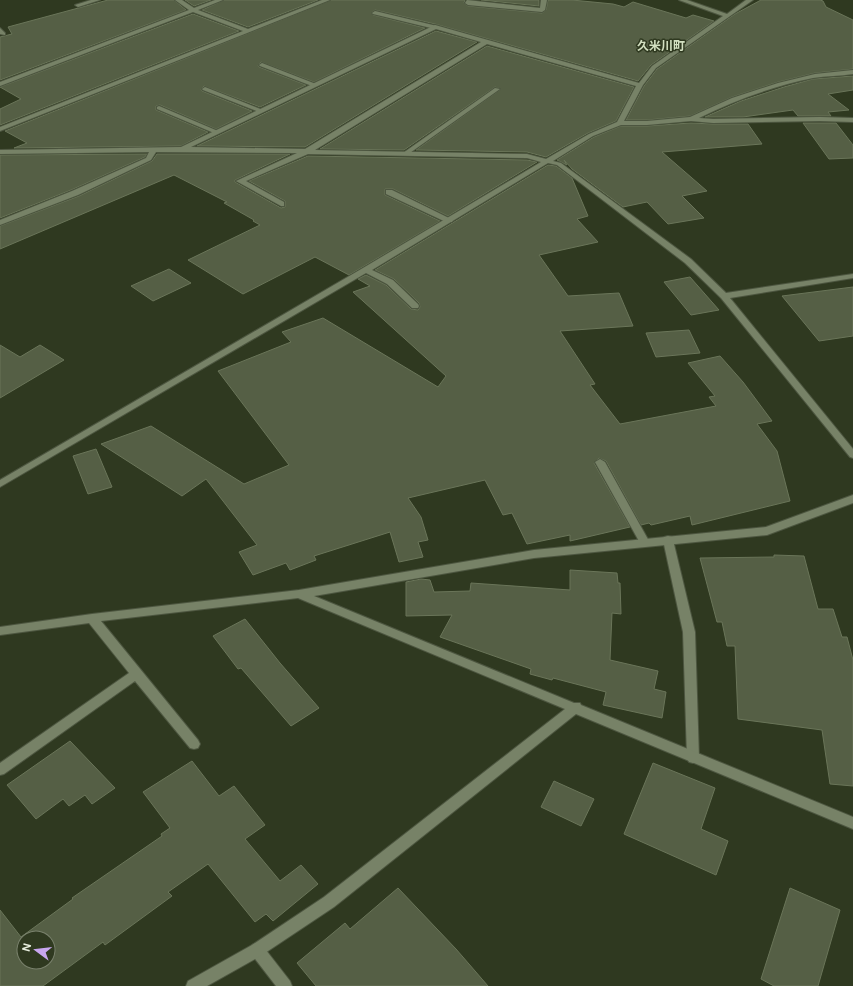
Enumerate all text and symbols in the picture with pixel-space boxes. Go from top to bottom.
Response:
district label: 久米川町 [637,38,685,54]
north arrow [16,930,56,970]
text: N [19,942,34,953]

